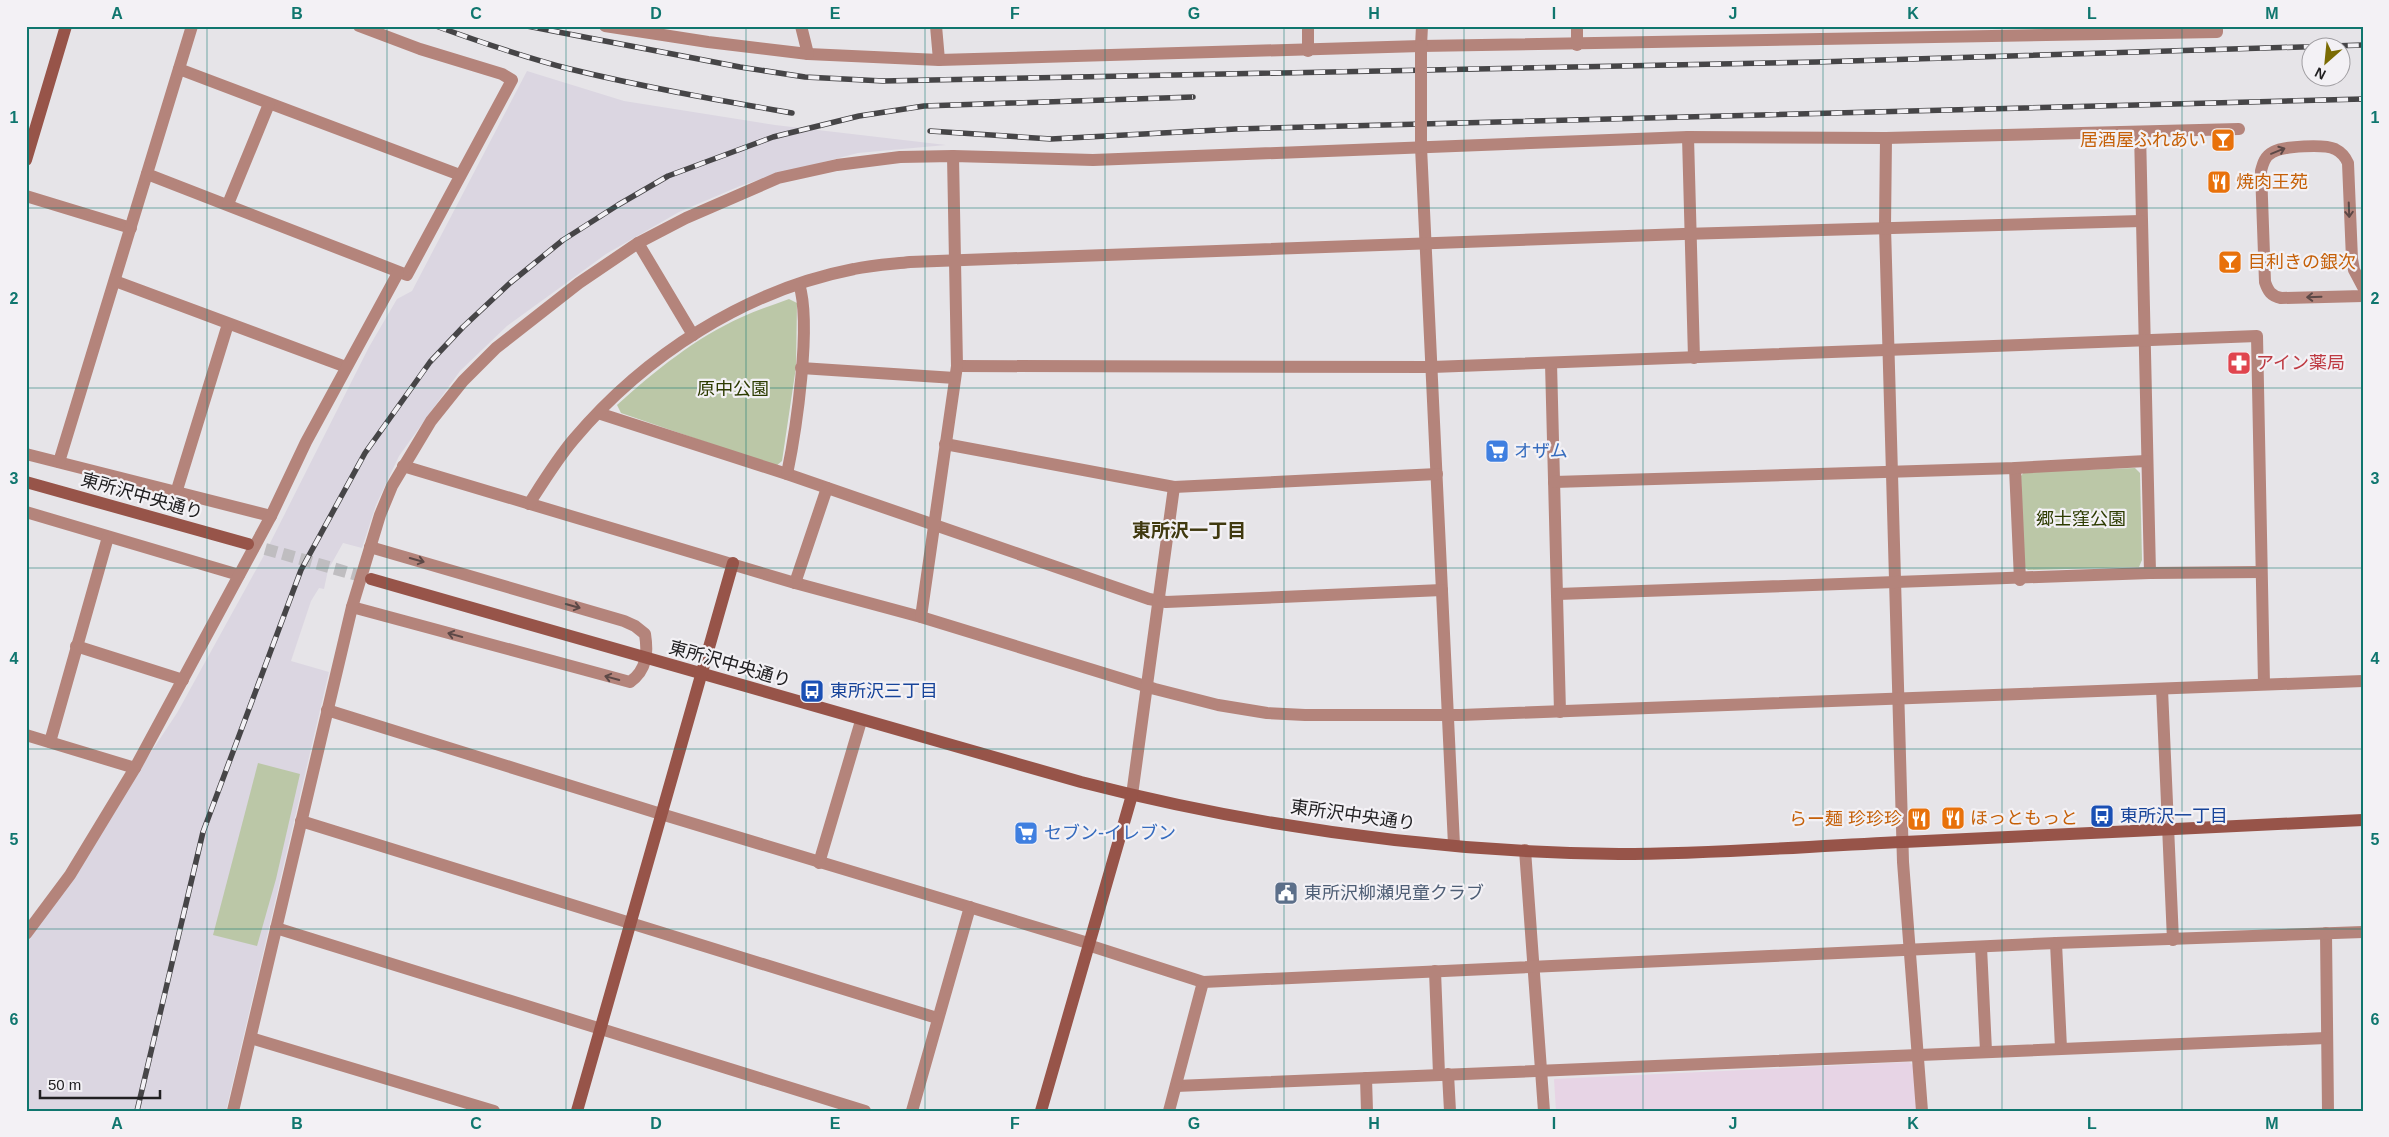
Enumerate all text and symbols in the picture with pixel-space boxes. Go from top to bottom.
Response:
text: A [111,5,123,22]
text: B [291,5,303,22]
text: C [470,5,482,22]
text: D [650,5,662,22]
text: E [830,5,841,22]
text: F [1010,5,1020,22]
text: G [1188,5,1200,22]
text: H [1368,5,1380,22]
text: I [1552,5,1556,22]
text: J [1729,5,1737,22]
text: K [1907,5,1919,22]
text: L [2087,5,2097,22]
text: M [2265,5,2279,22]
north arrow [2302,38,2352,88]
text: N [2312,64,2328,83]
text: 1 [10,109,19,126]
text: 1 [2371,109,2380,126]
bar icon: 居酒屋ふれあい [2210,127,2236,153]
place label: 居酒屋ふれあい [2080,130,2206,150]
one-way arrow [2270,146,2285,155]
restaurant icon: 焼肉王苑 [2206,169,2232,195]
place label: 焼肉王苑 [2236,172,2308,192]
one-way arrow [2345,201,2354,217]
bar icon: 目利きの銀次 [2217,249,2243,275]
place label: 目利きの銀次 [2248,252,2356,272]
text: 2 [10,290,19,307]
text: 2 [2371,290,2380,307]
one-way arrow [2306,293,2322,302]
pharmacy icon: アイン薬局 [2226,350,2252,376]
place label: アイン薬局 [2256,353,2345,373]
park label: 原中公園 [697,379,769,399]
supermarket icon: オザム [1484,438,1510,464]
place label: オザム [1514,441,1568,461]
street label: 東所沢中央通り [79,469,205,523]
text: 3 [10,470,19,487]
text: 3 [2371,470,2380,487]
park label: 郷士窪公園 [2036,509,2126,529]
district label: 東所沢一丁目 [1132,520,1246,541]
one-way arrow [409,556,425,566]
one-way arrow [565,602,581,612]
one-way arrow [447,630,463,640]
street label: 東所沢中央通り [667,637,793,691]
text: 4 [10,650,19,667]
text: 4 [2371,650,2380,667]
one-way arrow [604,672,620,682]
bus stop icon: 東所沢三丁目 [799,678,825,704]
place label: 東所沢三丁目 [830,681,938,701]
street label: 東所沢中央通り [1289,796,1417,834]
bus stop icon: 東所沢一丁目 [2089,803,2115,829]
restaurant icon: ほっともっと [1940,805,1966,831]
restaurant icon: らー麺 珍珍珍 [1906,806,1932,832]
place label: 東所沢一丁目 [2120,806,2228,826]
place label: ほっともっと [1970,808,2078,828]
place label: らー麺 珍珍珍 [1789,809,1902,829]
supermarket icon: セブン-イレブン [1013,820,1039,846]
place label: セブン-イレブン [1044,823,1176,843]
text: 5 [10,831,19,848]
text: 5 [2371,831,2380,848]
public building icon: 東所沢柳瀬児童クラブ [1273,880,1299,906]
place label: 東所沢柳瀬児童クラブ [1304,883,1484,903]
text: 6 [10,1011,19,1028]
text: 6 [2371,1011,2380,1028]
scale bar [40,1067,160,1099]
text: 50 m [48,1076,81,1093]
text: A [111,1115,123,1132]
text: B [291,1115,303,1132]
text: C [470,1115,482,1132]
text: D [650,1115,662,1132]
text: E [830,1115,841,1132]
text: F [1010,1115,1020,1132]
text: G [1188,1115,1200,1132]
text: H [1368,1115,1380,1132]
text: I [1552,1115,1556,1132]
text: J [1729,1115,1737,1132]
text: K [1907,1115,1919,1132]
text: L [2087,1115,2097,1132]
text: M [2265,1115,2279,1132]

